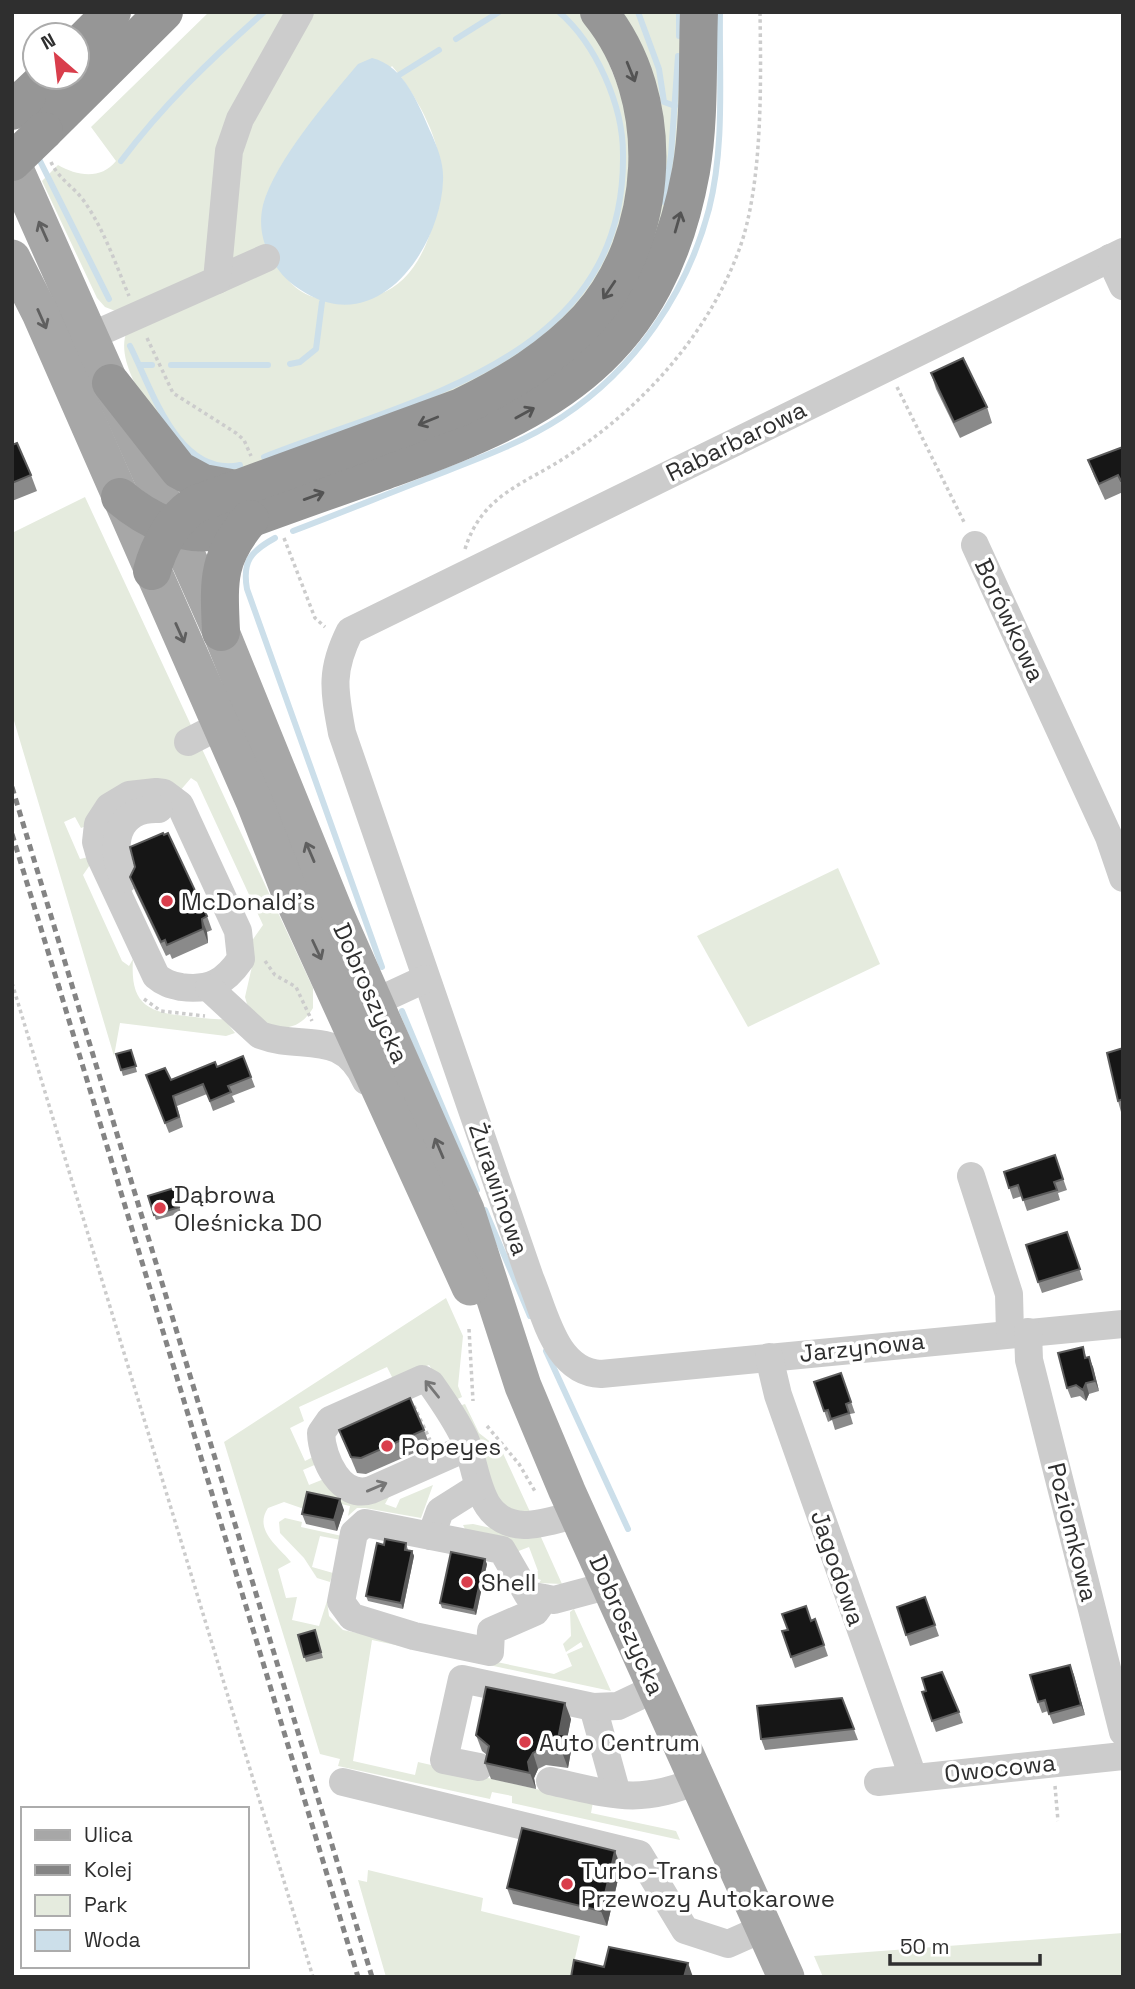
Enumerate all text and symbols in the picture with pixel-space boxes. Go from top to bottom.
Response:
north arrow [21,21,91,91]
text: N [37,27,60,55]
one-way arrow [626,61,639,82]
one-way arrow [673,211,686,233]
one-way arrow [36,221,49,242]
one-way arrow [602,280,617,299]
one-way arrow [36,308,49,329]
street label: Rabarbarowa [661,394,812,488]
one-way arrow [514,405,535,419]
one-way arrow [417,415,439,428]
one-way arrow [302,489,324,501]
street label: Borówkowa [968,553,1052,687]
one-way arrow [174,622,187,644]
one-way arrow [303,841,316,863]
place label: McDonald's [181,886,315,917]
marker: McDonald's [159,893,175,909]
street label: Dobroszycka [326,918,416,1068]
one-way arrow [311,939,324,960]
street label: Żurawinowa [462,1119,536,1259]
one-way arrow [431,1137,444,1159]
place label: Dąbrowa Oleśnicka DO [174,1179,322,1238]
marker: Dąbrowa Oleśnicka DO [152,1200,168,1216]
street label: Jarzynowa [798,1325,926,1369]
one-way arrow [425,1381,440,1399]
place label: Popeyes [401,1431,501,1462]
marker: Popeyes [379,1438,395,1454]
street label: Poziomkowa [1041,1459,1105,1605]
one-way arrow [366,1480,387,1493]
street label: Jagodowa [804,1506,872,1630]
street label: Dobroszycka [582,1550,672,1700]
place label: Shell [481,1567,536,1598]
marker: Shell [459,1574,475,1590]
place label: Auto Centrum [539,1727,700,1758]
marker: Auto Centrum [517,1734,533,1750]
street label: Owocowa [943,1747,1057,1789]
legend [21,1807,248,1968]
text: Ulica [84,1821,133,1848]
place label: Turbo-Trans Przewozy Autokarowe [581,1855,835,1914]
text: Kolej [84,1856,132,1883]
marker: Turbo-Trans Przewozy Autokarowe [559,1876,575,1892]
text: Park [84,1891,128,1918]
scale bar [890,1923,1040,1967]
text: Woda [84,1926,141,1953]
text: 50 m [900,1933,950,1960]

